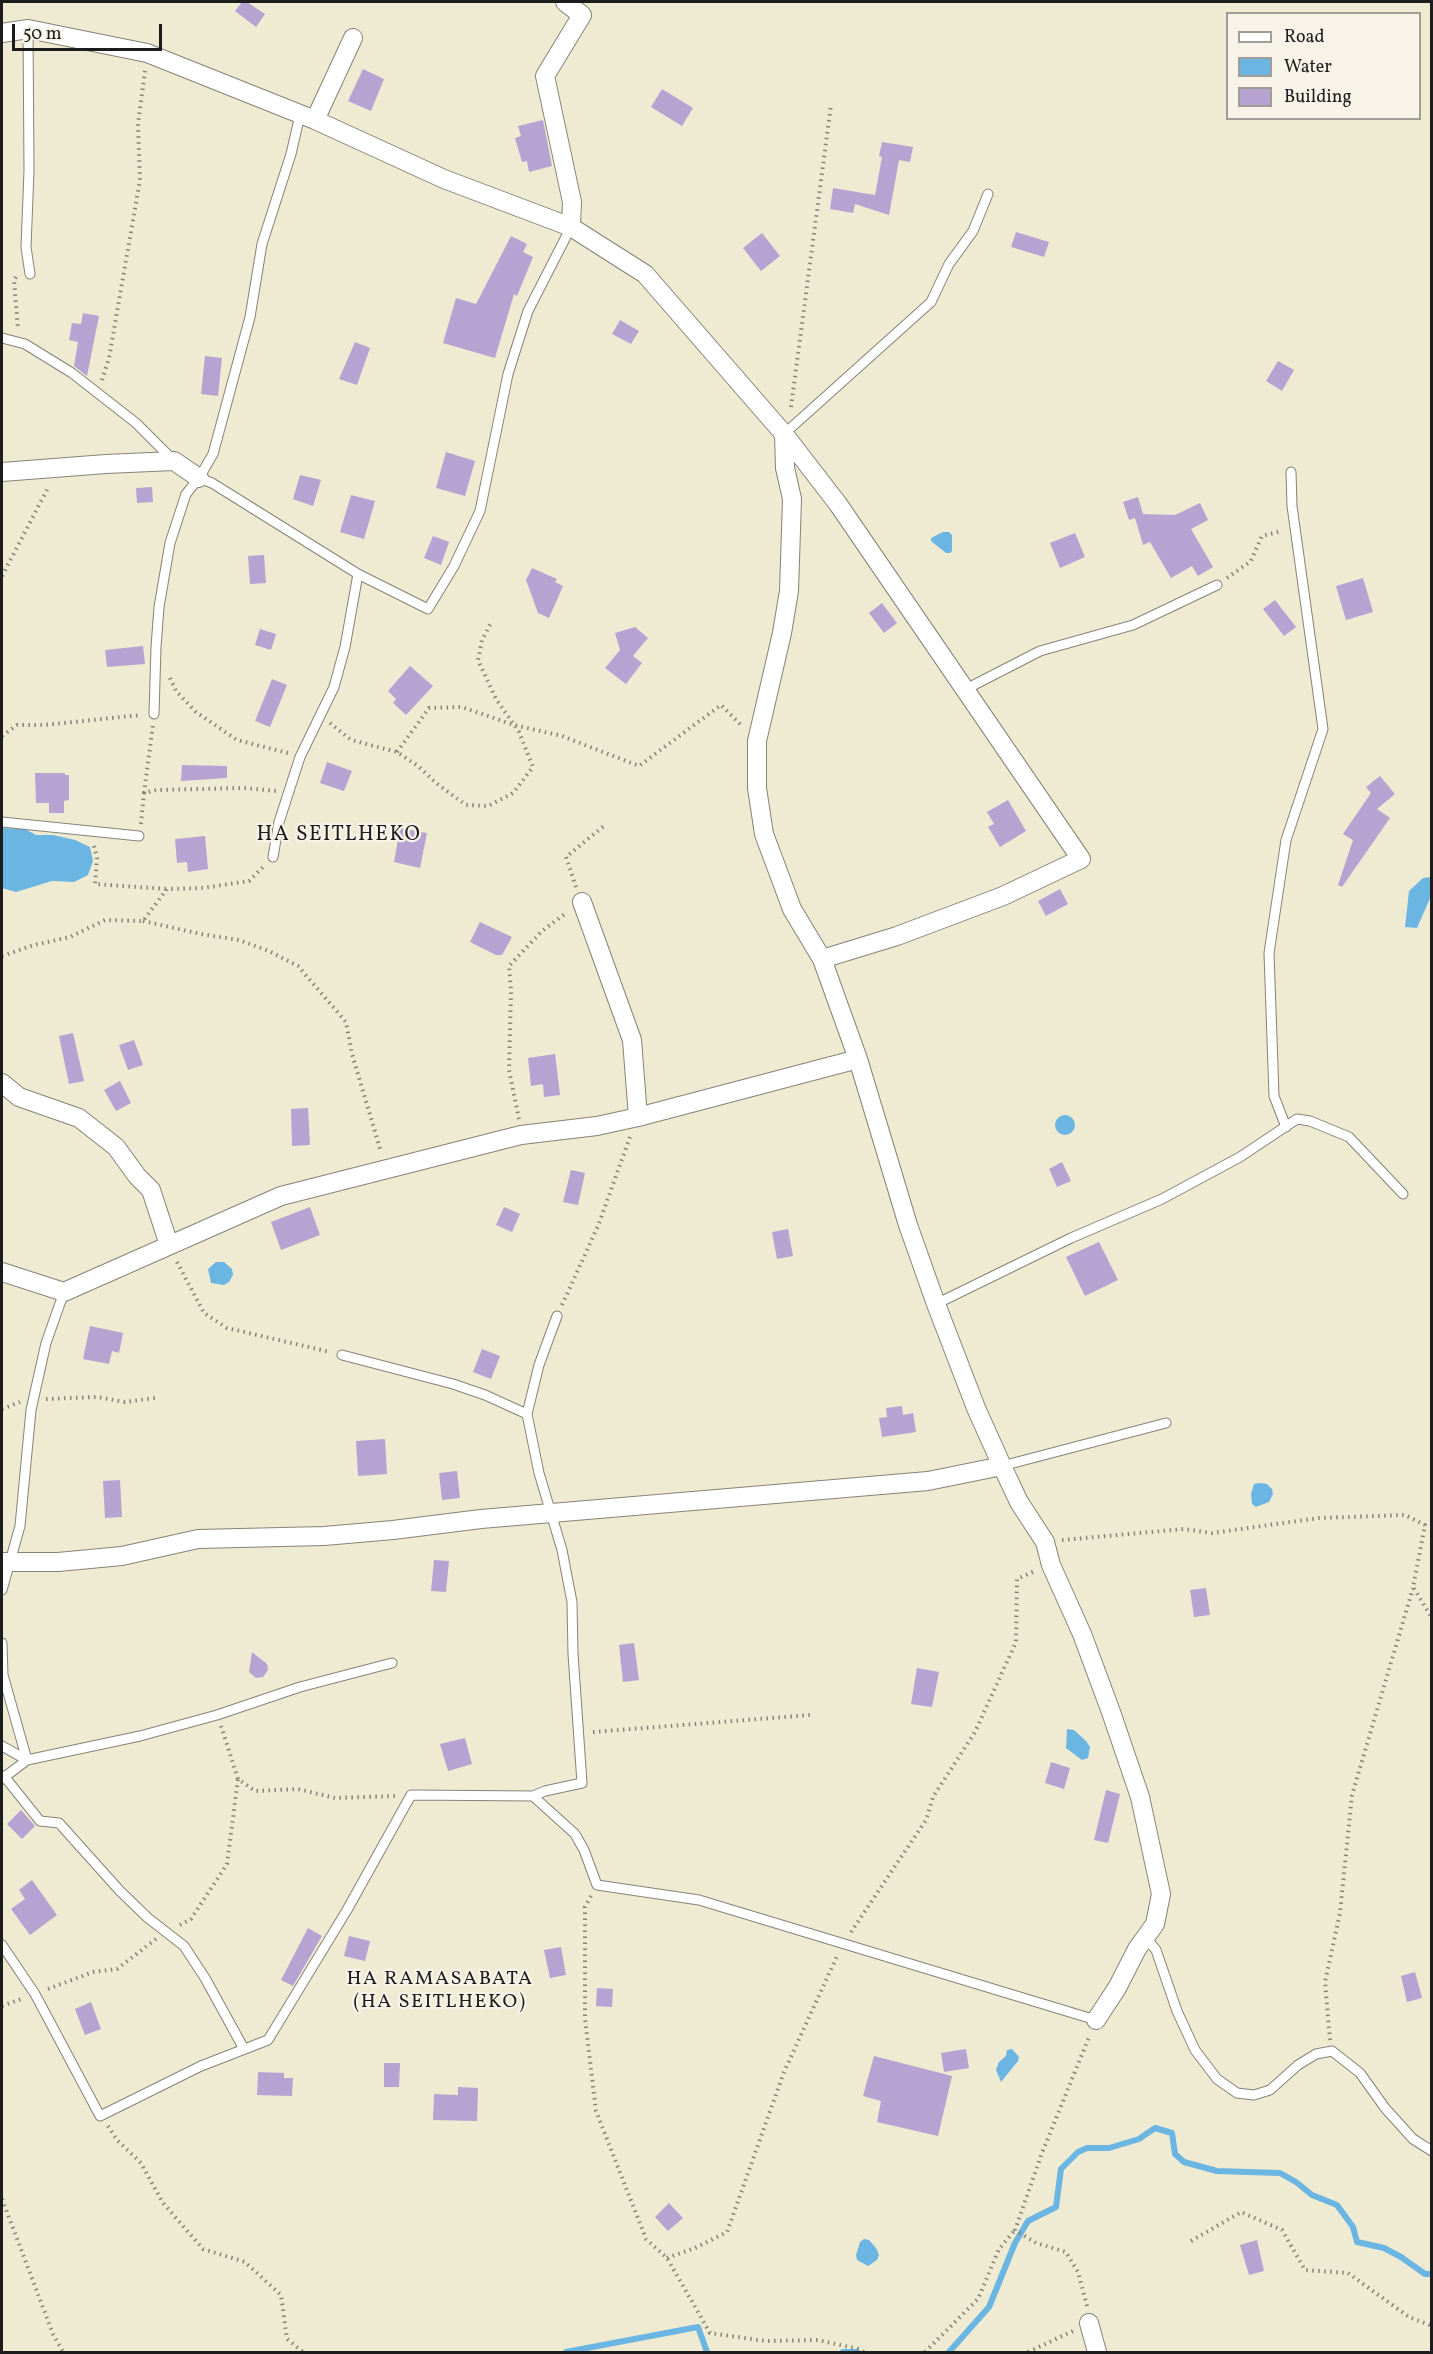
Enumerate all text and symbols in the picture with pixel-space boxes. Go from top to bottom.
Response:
scale bar [15,12,165,50]
legend [1226,12,1421,120]
text: 50 m [23,22,62,47]
text: Road [1284,25,1325,50]
text: Water [1284,55,1332,80]
text: Building [1284,85,1352,110]
district label: HA SEITLHEKO [257,823,421,849]
district label: HA RAMASABATA (HA SEITLHEKO) [346,1968,534,2015]

